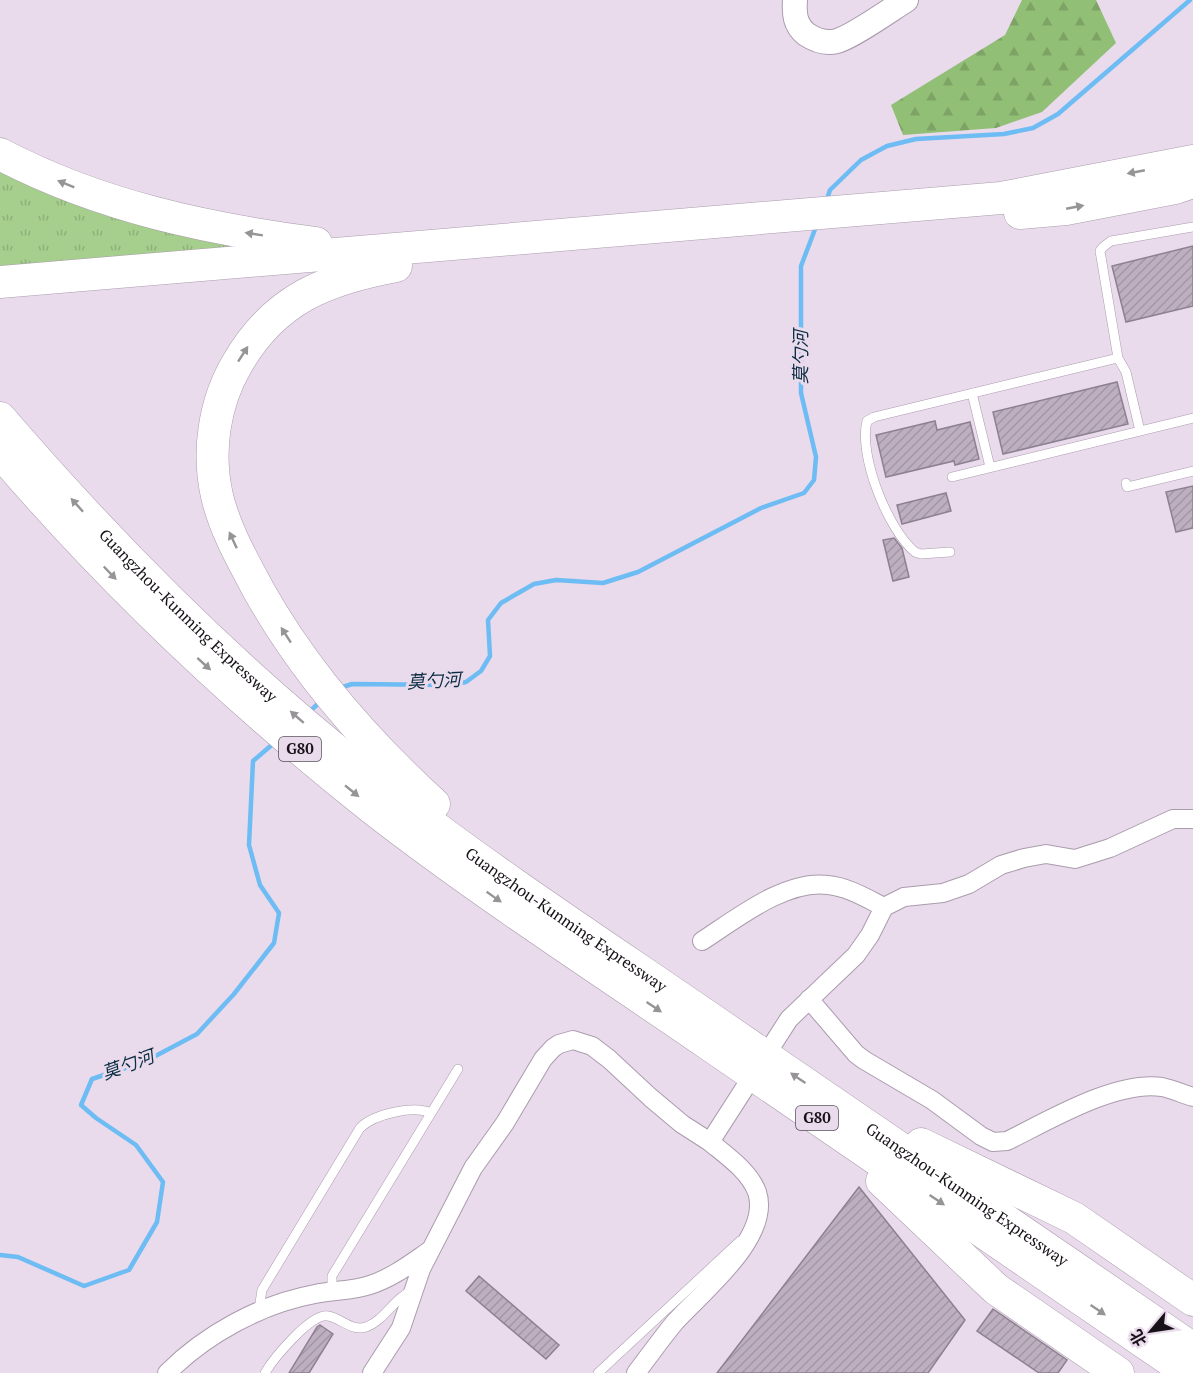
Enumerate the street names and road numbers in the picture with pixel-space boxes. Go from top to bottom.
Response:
street label: Guangzhou-Kunming Expressway [94,524,283,707]
road number: G80 [279,737,321,761]
street label: Guangzhou-Kunming Expressway [461,842,672,997]
road number: G80 [796,1106,838,1130]
street label: Guangzhou-Kunming Expressway [862,1117,1073,1272]

